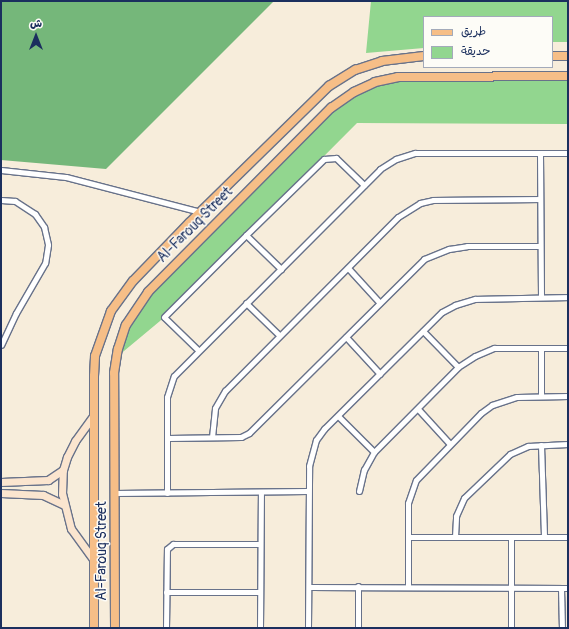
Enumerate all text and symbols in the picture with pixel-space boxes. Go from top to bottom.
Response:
north arrow [16,16,56,56]
legend [423,16,553,68]
text: ش [30,17,42,30]
text: طريق [461,24,486,39]
text: حديقة [461,44,490,59]
street label: Al-Farouq Street [154,184,236,266]
street label: Al-Farouq Street [94,501,110,601]

